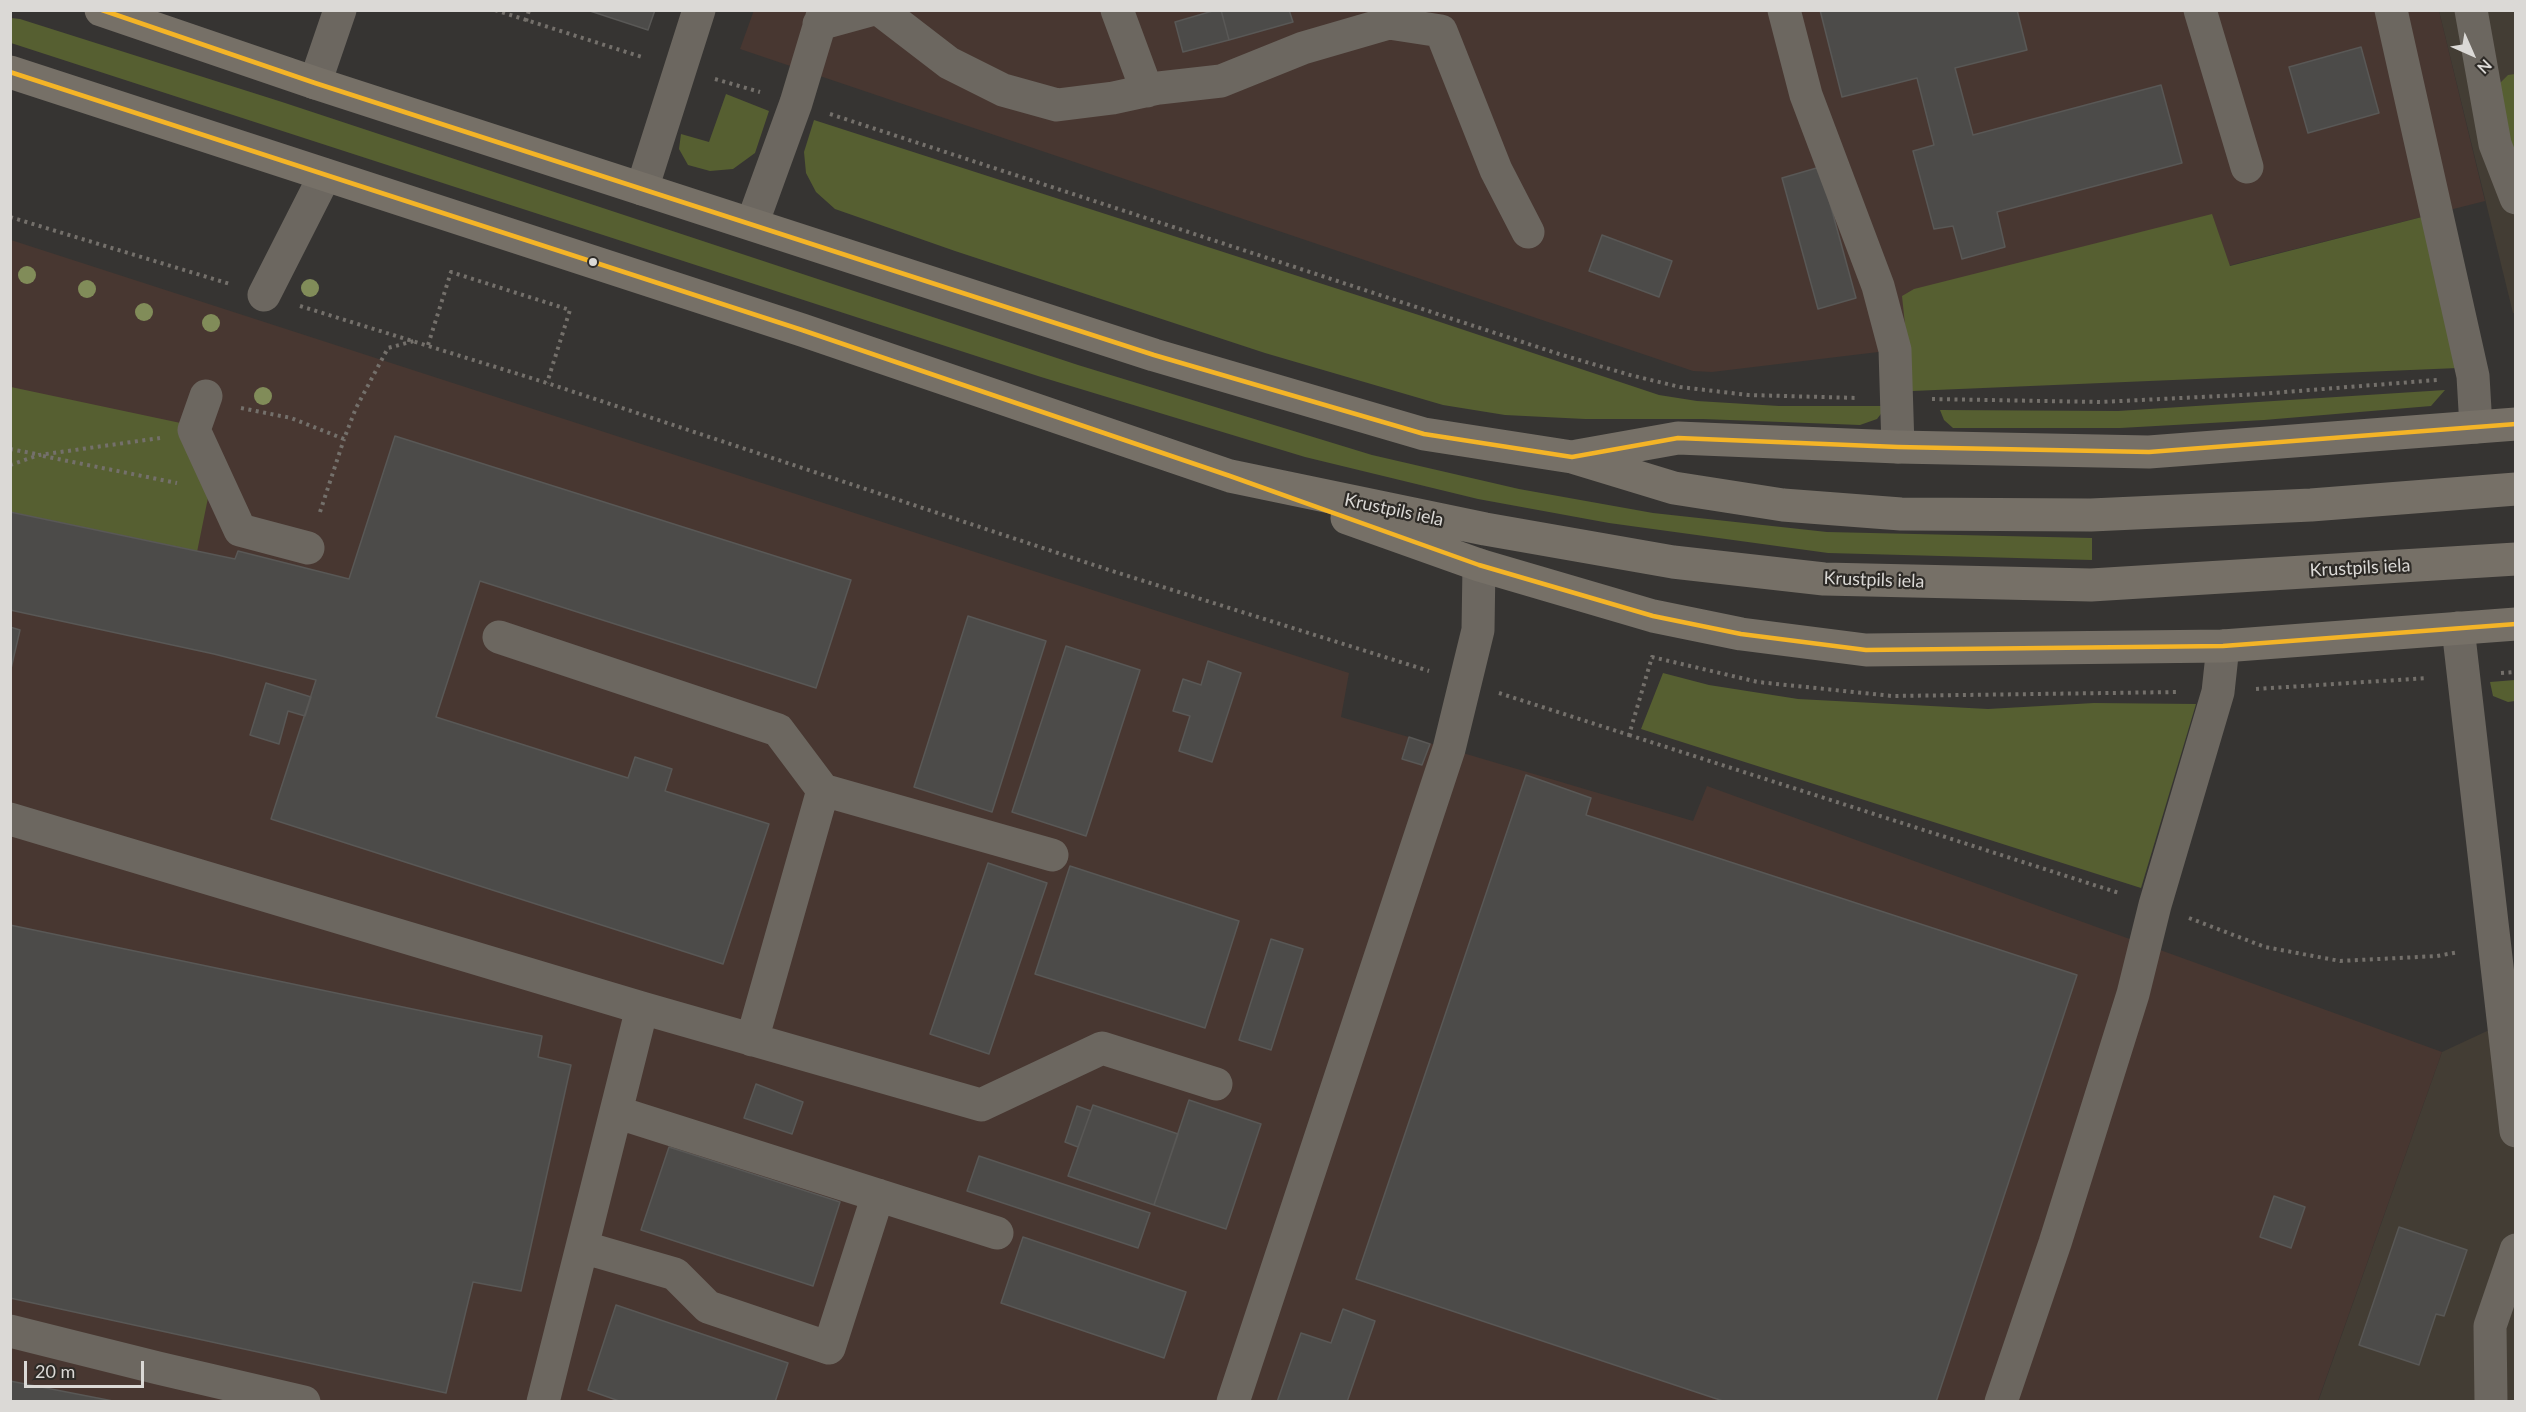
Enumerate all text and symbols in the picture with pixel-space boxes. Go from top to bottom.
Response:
north arrow [2442,24,2502,84]
text: N [2474,56,2496,78]
unlabelled marker [587,256,599,268]
street label: Krustpils iela [1342,489,1446,531]
street label: Krustpils iela [2309,555,2411,581]
street label: Krustpils iela [1823,567,1925,593]
scale bar [27,1349,147,1387]
text: 20 m [35,1360,75,1382]

